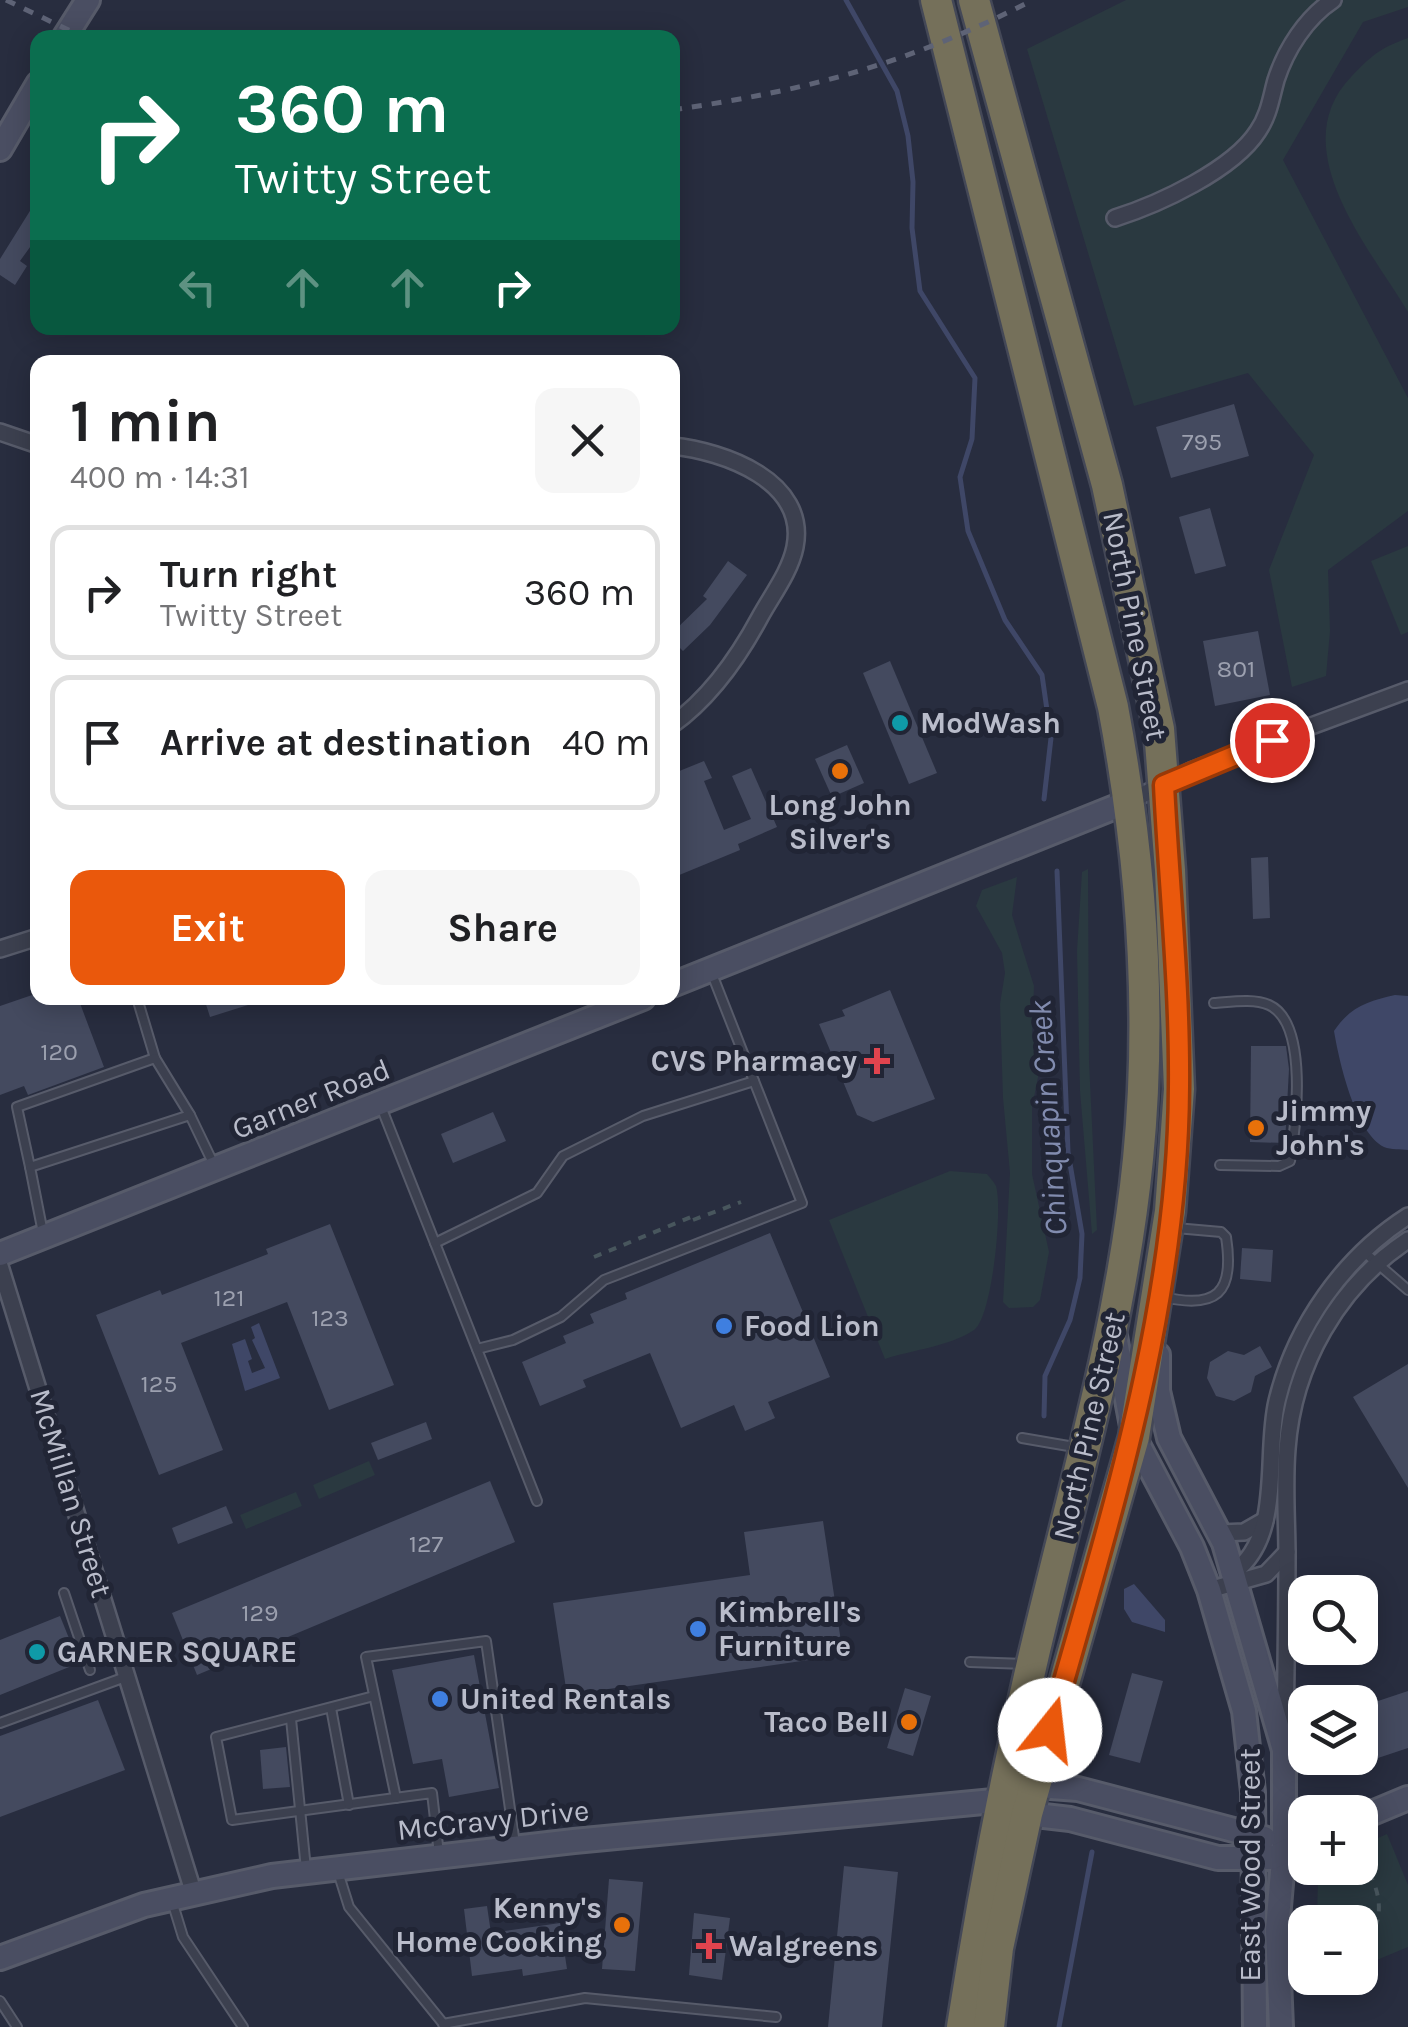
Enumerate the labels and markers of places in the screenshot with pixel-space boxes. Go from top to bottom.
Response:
pin [1230,698,1315,783]
place label: ModWash [920,705,1061,741]
marker: ModWash [889,712,911,734]
marker: Long John Silver's [829,760,851,782]
place label: Long John Silver's [768,787,912,857]
place label: CVS Pharmacy [651,1043,857,1079]
marker: CVS Pharmacy [866,1050,888,1072]
place label: Jimmy John's [1276,1093,1371,1163]
marker: Jimmy John's [1245,1117,1267,1139]
place label: Food Lion [744,1308,880,1344]
marker: Food Lion [713,1315,735,1337]
place label: Kimbrell's Furniture [718,1594,862,1664]
marker: Kimbrell's Furniture [687,1618,709,1640]
place label: GARNER SQUARE [57,1634,297,1670]
marker: GARNER SQUARE [26,1641,48,1663]
place label: United Rentals [460,1681,671,1717]
marker: United Rentals [429,1688,451,1710]
place label: Taco Bell [764,1704,889,1740]
marker: Taco Bell [898,1711,920,1733]
place label: Kenny's Home Cooking [395,1890,602,1960]
marker: Kenny's Home Cooking [611,1914,633,1936]
place label: Walgreens [729,1928,878,1964]
marker: Walgreens [698,1935,720,1957]

